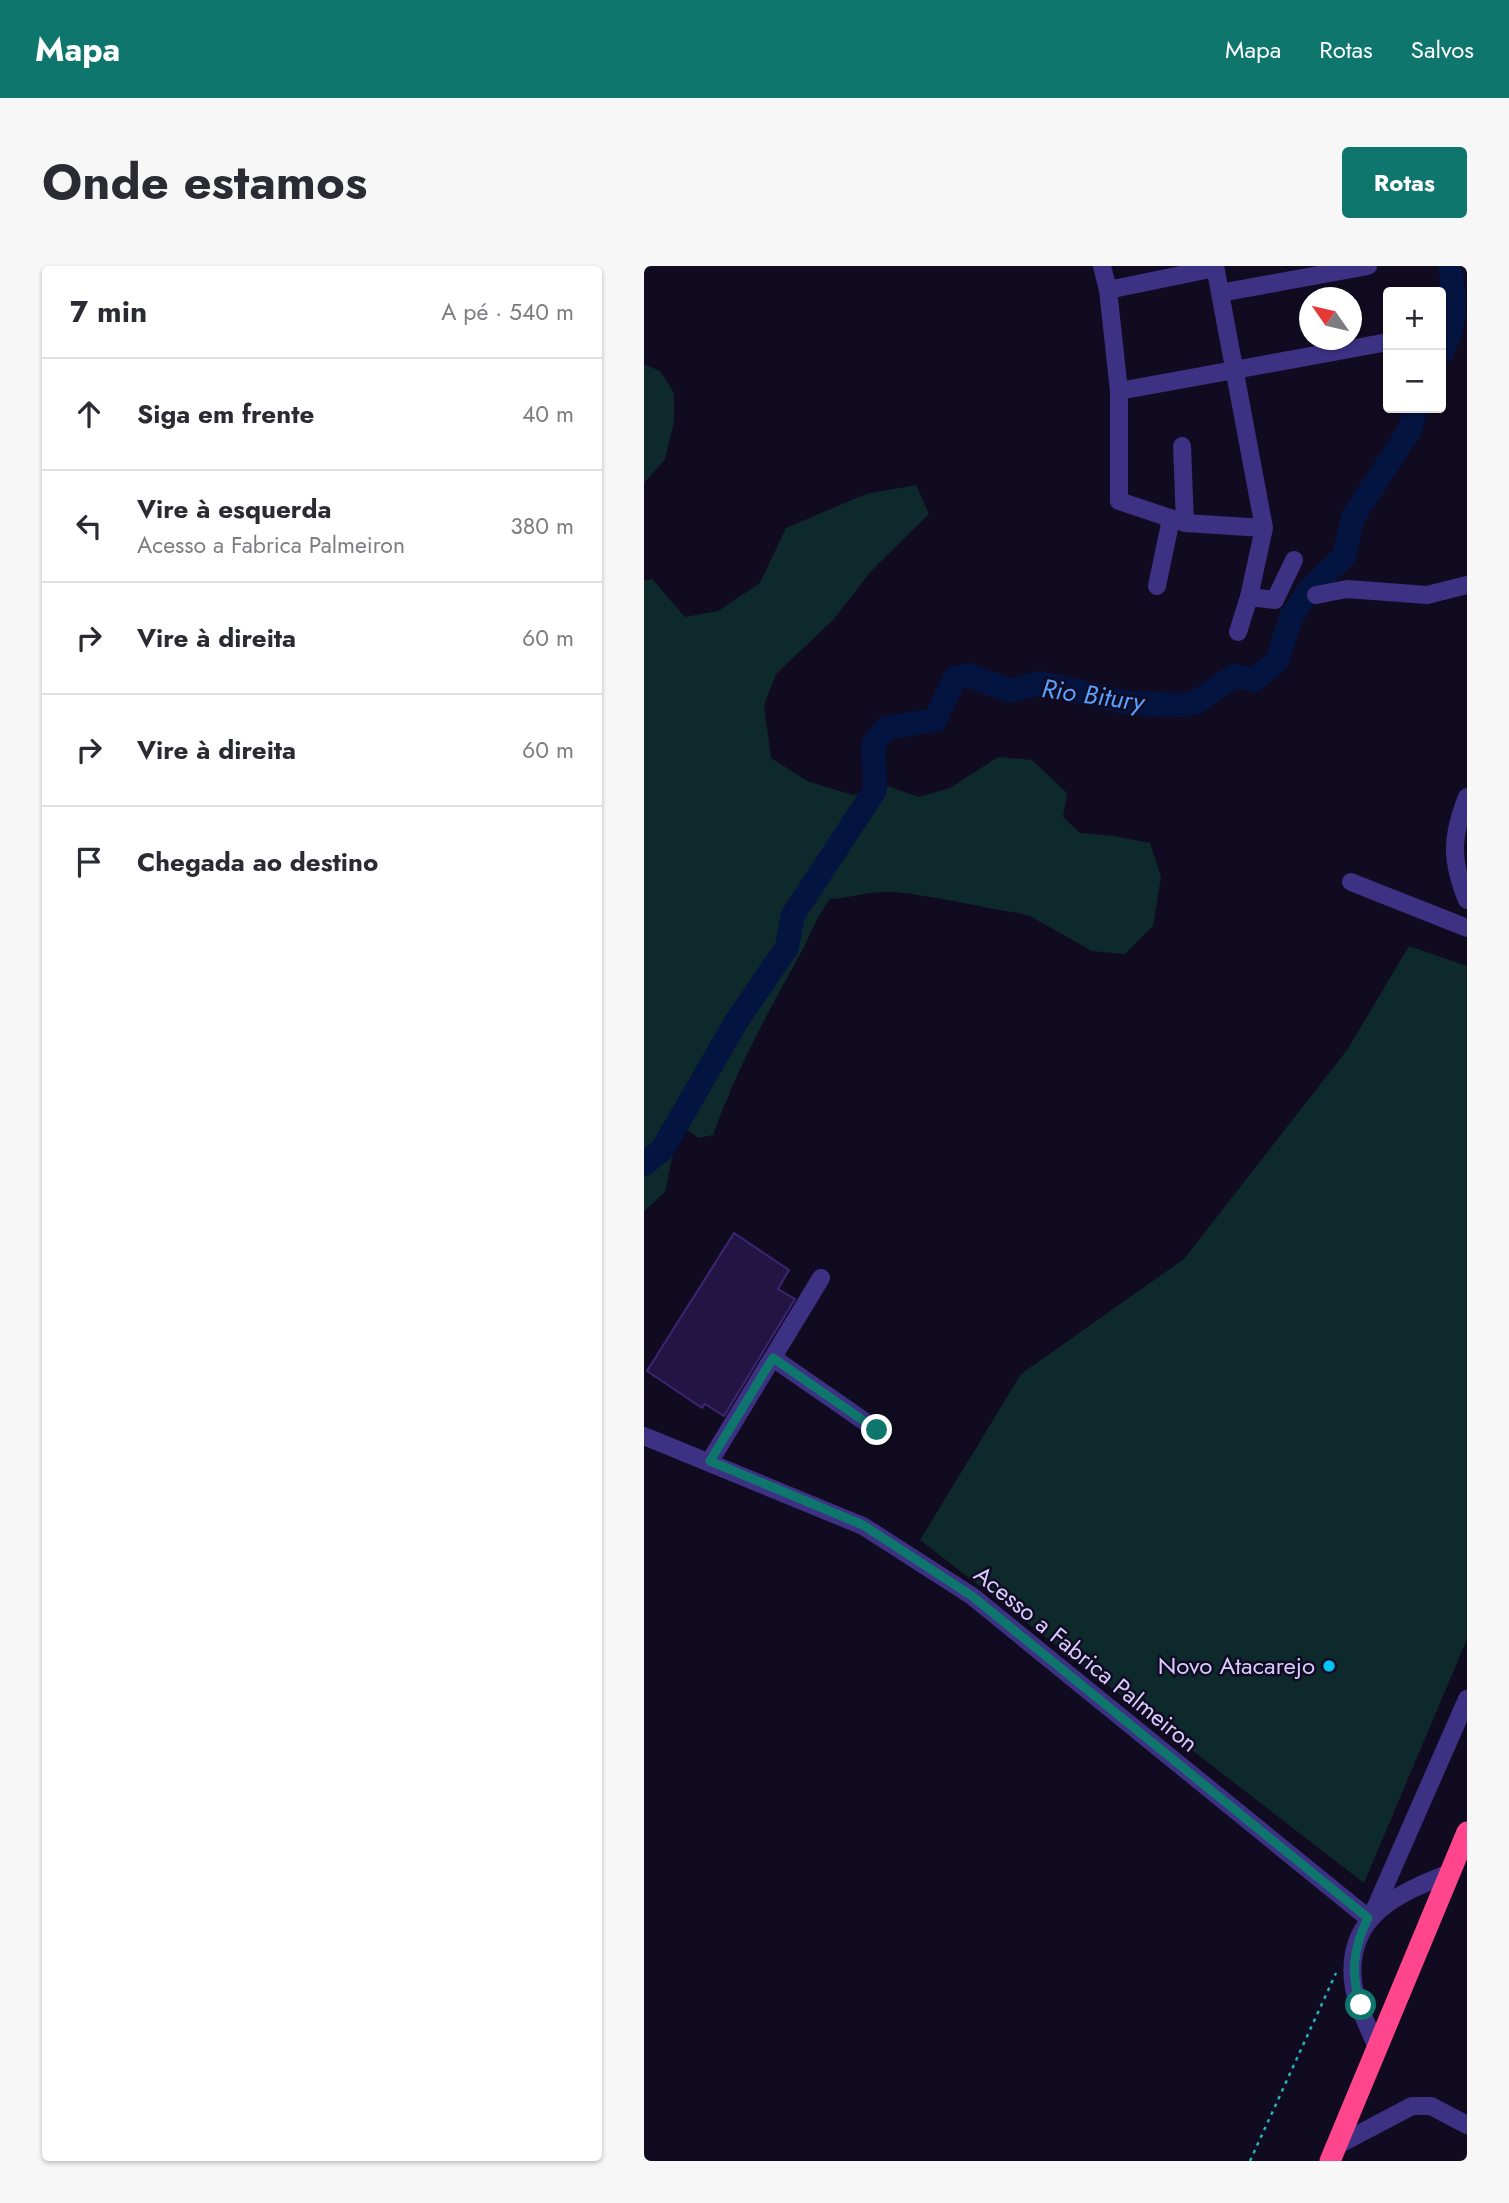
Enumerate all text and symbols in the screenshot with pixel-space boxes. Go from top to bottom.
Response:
text: Mapa [35,26,120,73]
text: Mapa [1225,32,1281,67]
text: Rotas [1319,32,1373,67]
text: Salvos [1411,32,1474,67]
text: Onde estamos [42,147,367,217]
button: Rotas [1342,147,1467,218]
north arrow [1299,287,1362,350]
map controls [1383,287,1446,413]
button: + [1383,287,1446,350]
text: 7 min [70,290,147,333]
text: A pé · 540 m [441,295,574,329]
button: − [1383,350,1446,413]
icon: ahead [70,395,108,433]
text: Siga em frente [137,395,314,433]
text: 40 m [522,397,574,431]
text: Vire à esquerda [137,490,332,528]
icon: left [70,507,108,545]
text: 380 m [510,509,574,543]
text: Acesso a Fabrica Palmeiron [137,528,405,562]
icon: right [70,619,108,657]
text: Vire à direita [137,619,296,657]
text: 60 m [522,621,574,655]
water label: Rio Bitury [1039,669,1148,721]
icon: right [70,731,108,769]
text: Vire à direita [137,731,296,769]
text: 60 m [522,733,574,767]
icon: arrive [70,843,108,881]
text: Chegada ao destino [137,843,378,881]
route end [861,1414,892,1445]
street label: Acesso a Fabrica Palmeiron [967,1557,1206,1760]
place label: Novo Atacarejo [1158,1648,1315,1683]
marker: Novo Atacarejo [1321,1658,1337,1674]
route start [1345,1989,1376,2020]

